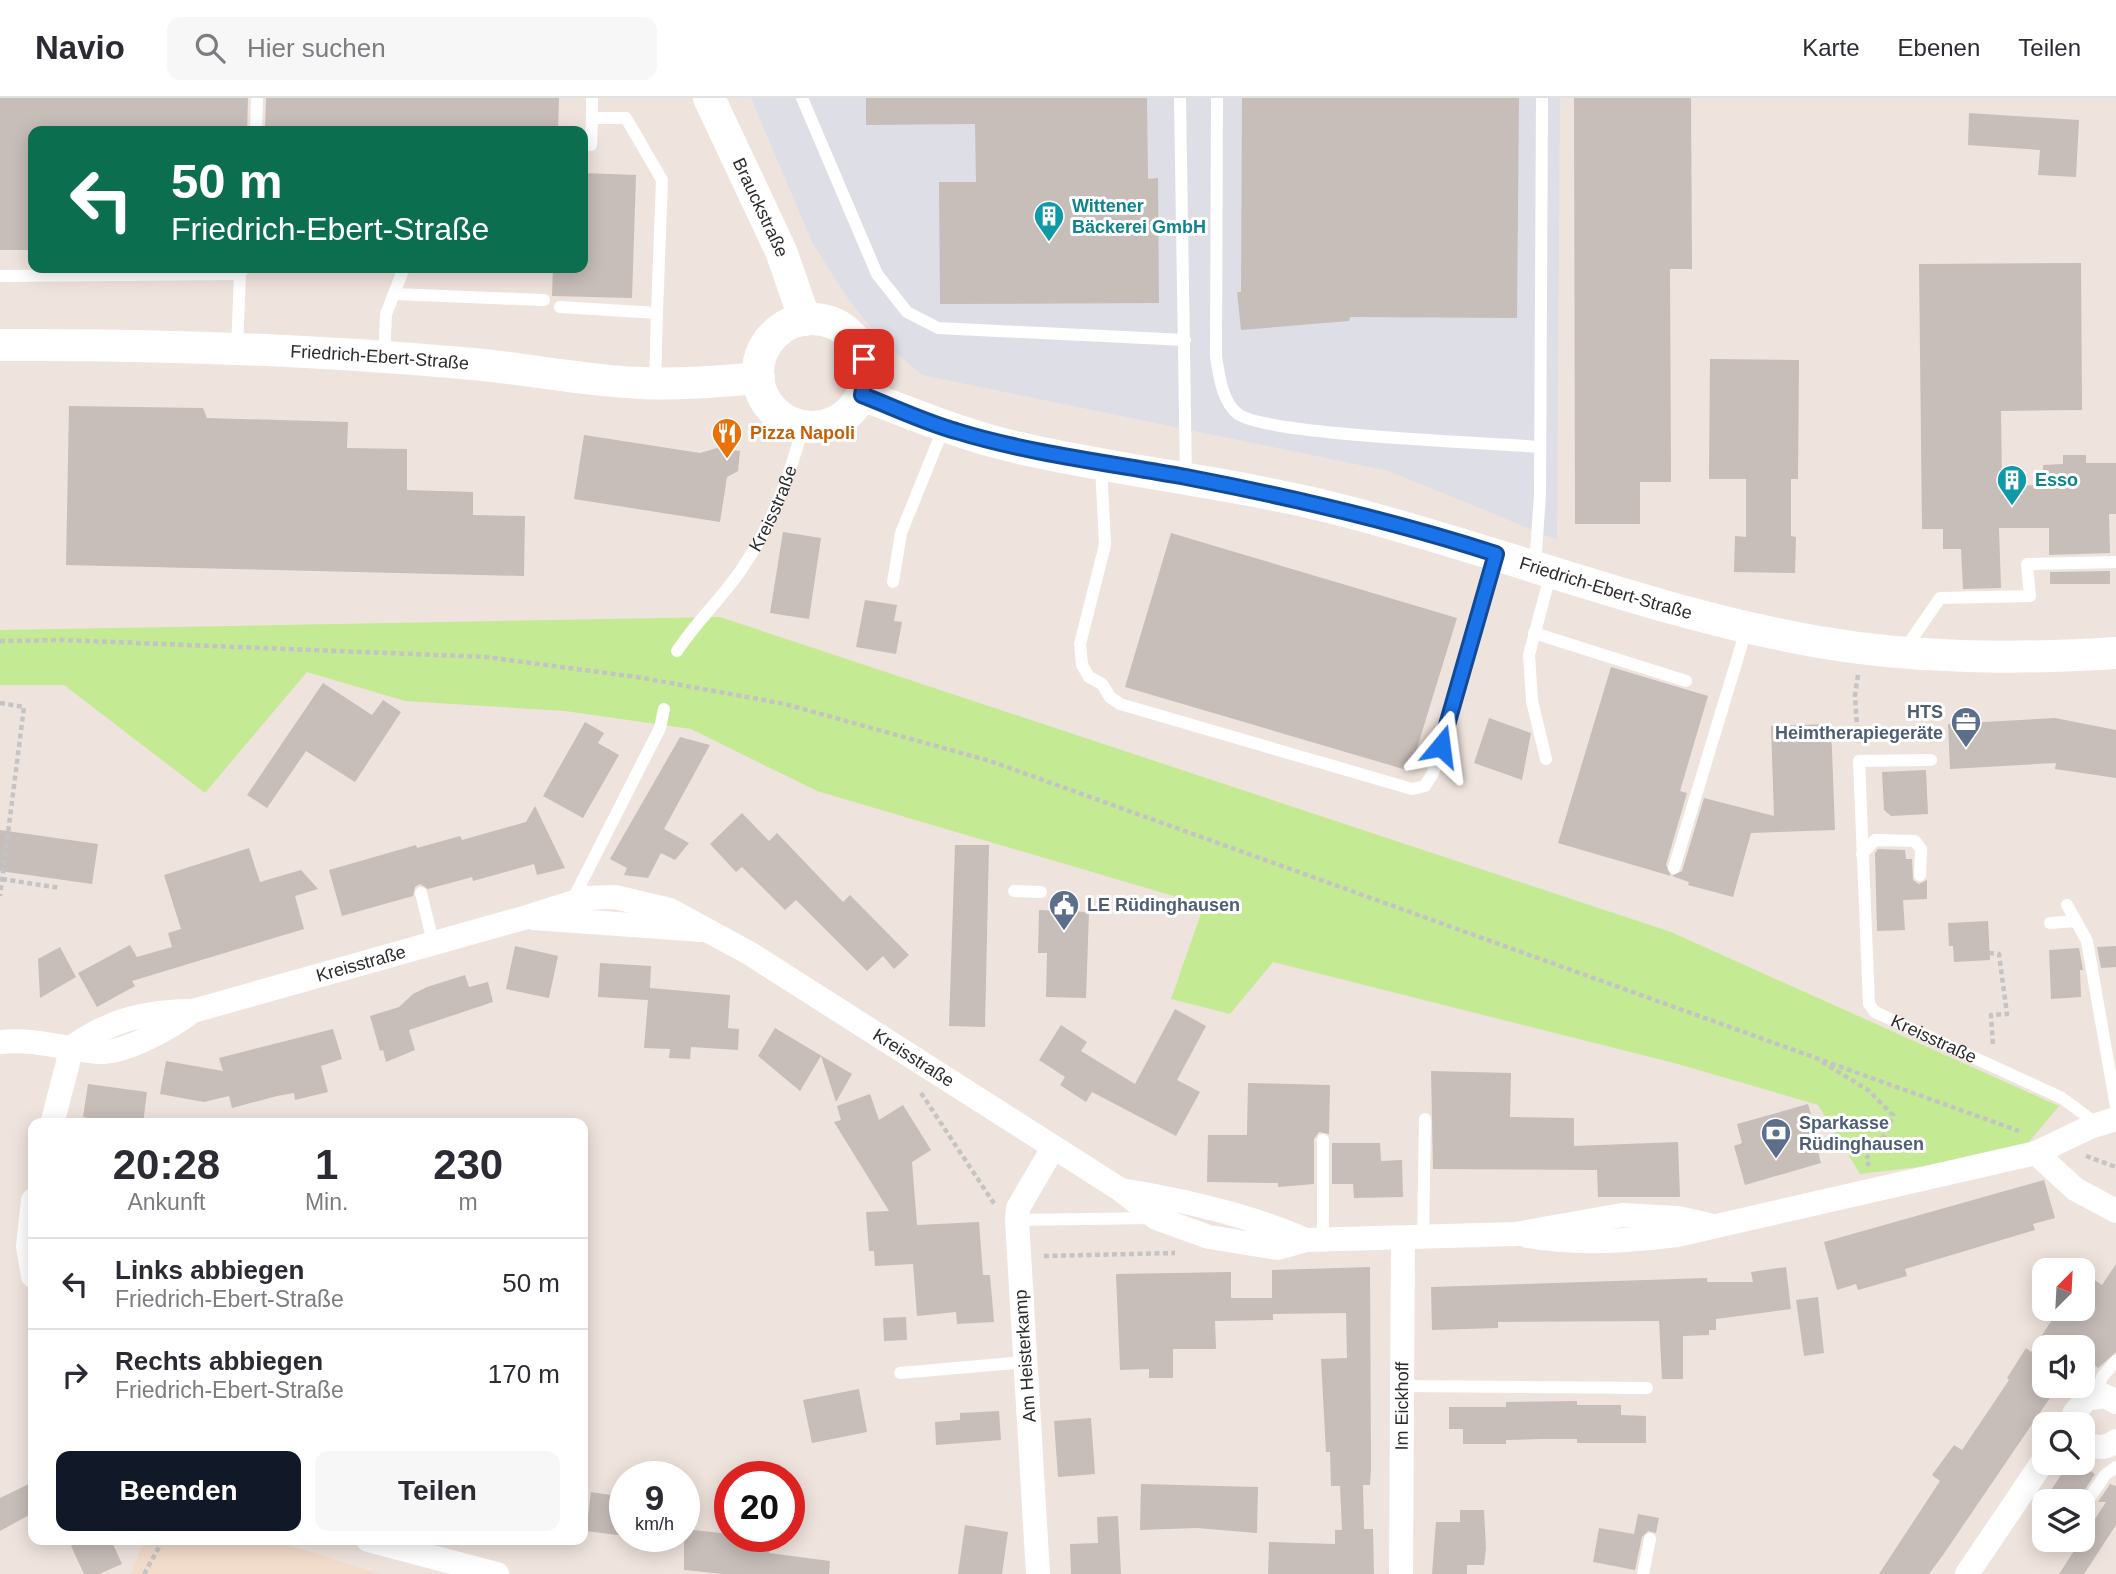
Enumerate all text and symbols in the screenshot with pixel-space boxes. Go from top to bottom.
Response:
search box [167,17,657,80]
text: Navio [35,29,125,66]
icon: search [191,29,229,67]
text: Hier suchen [247,33,386,63]
text: Karte [1802,34,1860,61]
text: Ebenen [1898,34,1980,61]
text: Teilen [2018,34,2081,61]
icon: left [56,154,147,245]
text: 50 m [171,154,283,208]
street label: Brauckstraße [729,155,792,259]
place label: Wittener Bäckerei GmbH [1072,196,1206,237]
building icon: Wittener Bäckerei GmbH [1032,199,1066,243]
text: Friedrich-Ebert-Straße [171,211,489,247]
pin [834,329,894,389]
icon: arrive [845,340,883,378]
street label: Friedrich-Ebert-Straße [290,341,470,374]
restaurant icon: Pizza Napoli [710,416,744,460]
place label: Pizza Napoli [750,423,855,443]
street label: Kreisstraße [745,463,801,555]
building icon: Esso [1995,463,2029,507]
place label: Esso [2035,470,2078,490]
street label: Friedrich-Ebert-Straße [1517,553,1694,623]
place label: HTS Heimtherapiegeräte [1775,702,1943,743]
office icon: HTS Heimtherapiegeräte [1949,705,1983,749]
position arrow [1404,709,1478,783]
public building icon: LE Rüdinghausen [1047,888,1081,932]
place label: LE Rüdinghausen [1087,895,1240,915]
street label: Kreisstraße [314,942,408,986]
street label: Kreisstraße [1888,1011,1980,1067]
street label: Kreisstraße [869,1025,958,1091]
place label: Sparkasse Rüdinghausen [1799,1113,1924,1154]
bank icon: Sparkasse Rüdinghausen [1759,1116,1793,1160]
text: 20:28 [113,1141,220,1188]
text: 1 [315,1141,338,1188]
text: 230 [433,1141,503,1188]
text: Ankunft [127,1189,205,1215]
text: Min. [305,1189,348,1215]
text: m [459,1189,478,1215]
text: Links abbiegen [115,1255,304,1285]
north arrow [2032,1258,2095,1321]
map controls [2032,1258,2095,1552]
icon: left [56,1265,94,1303]
text: 50 m [502,1268,560,1298]
text: Friedrich-Ebert-Straße [115,1286,344,1312]
street label: Am Heisterkamp [1010,1289,1040,1423]
button: sound [2032,1335,2095,1398]
text: Rechts abbiegen [115,1346,323,1376]
icon: right [56,1356,94,1394]
text: 170 m [488,1359,560,1389]
street label: Im Eickhoff [1392,1361,1412,1450]
text: Friedrich-Ebert-Straße [115,1377,344,1403]
button: search [2032,1412,2095,1475]
button: Beenden [56,1451,301,1531]
button: Teilen [315,1451,560,1531]
speed limit sign: 20 [714,1461,805,1552]
text: 9 [645,1478,664,1517]
button: layers [2032,1489,2095,1552]
text: km/h [635,1514,674,1534]

